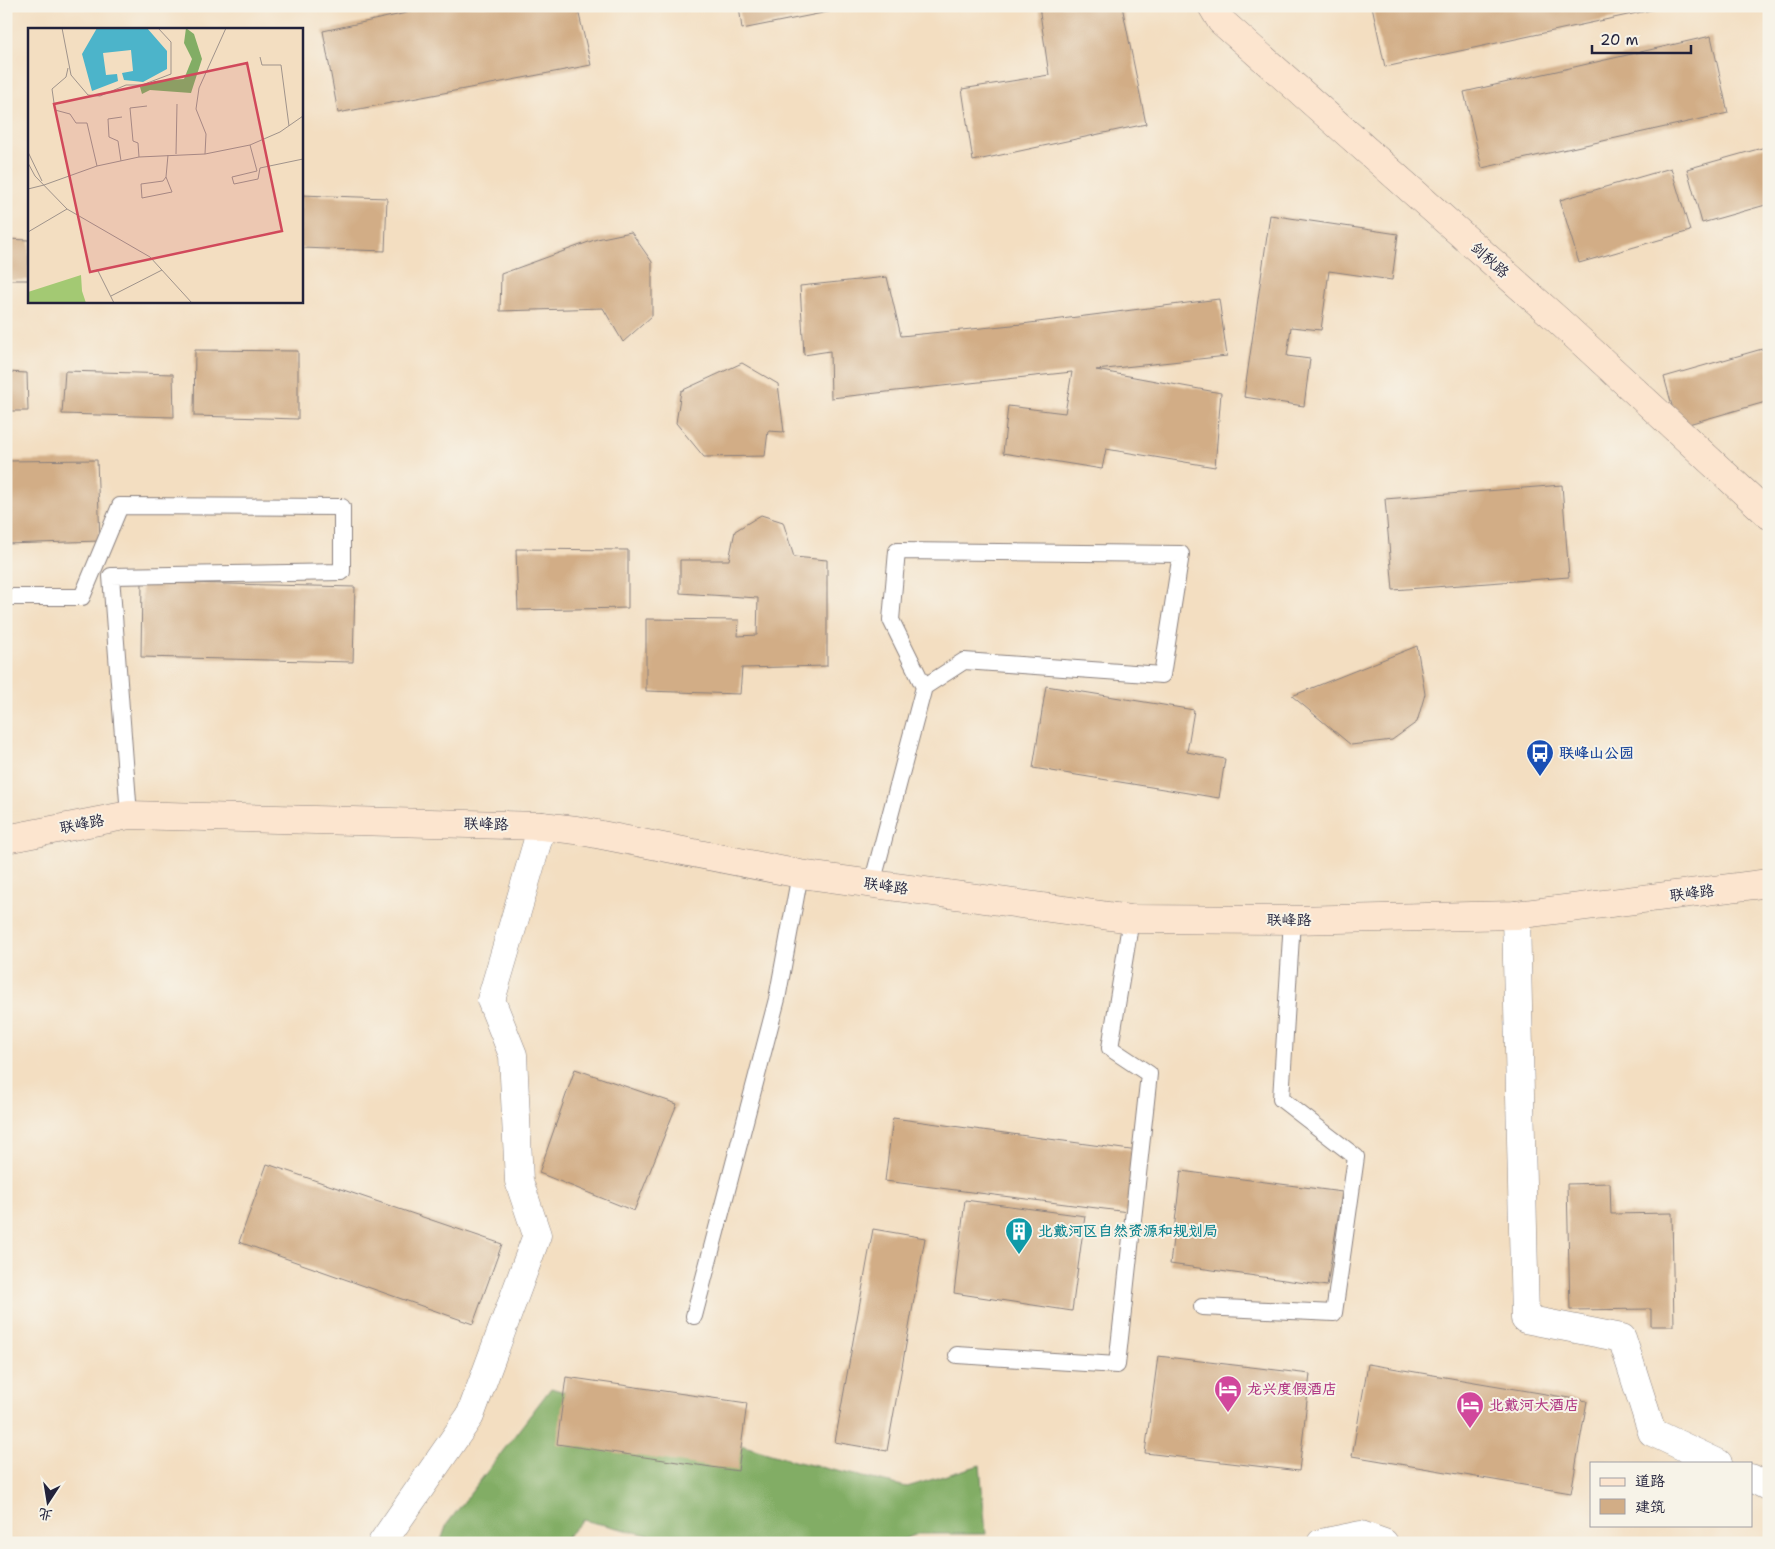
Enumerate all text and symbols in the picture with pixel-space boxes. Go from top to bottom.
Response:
scale bar [1592,22,1691,54]
inset map [28,28,302,302]
text: 20 m [1600,30,1639,50]
street label: 剑秋路 [1467,238,1513,282]
bus stop icon: 联峰山公园 [1525,738,1555,777]
place label: 联峰山公园 [1559,743,1634,763]
street label: 联峰路 [58,810,106,838]
street label: 联峰路 [463,814,509,834]
street label: 联峰路 [862,873,910,899]
street label: 联峰路 [1668,880,1716,906]
street label: 联峰路 [1266,910,1312,930]
building icon: 北戴河区自然资源和规划局 [1004,1216,1034,1255]
place label: 北戴河区自然资源和规划局 [1038,1221,1218,1241]
hotel icon: 龙兴度假酒店 [1213,1374,1243,1413]
place label: 龙兴度假酒店 [1247,1379,1337,1399]
hotel icon: 北戴河大酒店 [1455,1390,1485,1429]
place label: 北戴河大酒店 [1489,1395,1579,1415]
legend [1590,1462,1752,1526]
text: 道路 [1635,1471,1665,1491]
north arrow [22,1476,72,1526]
text: 建筑 [1635,1497,1665,1517]
text: 北 [37,1504,54,1525]

